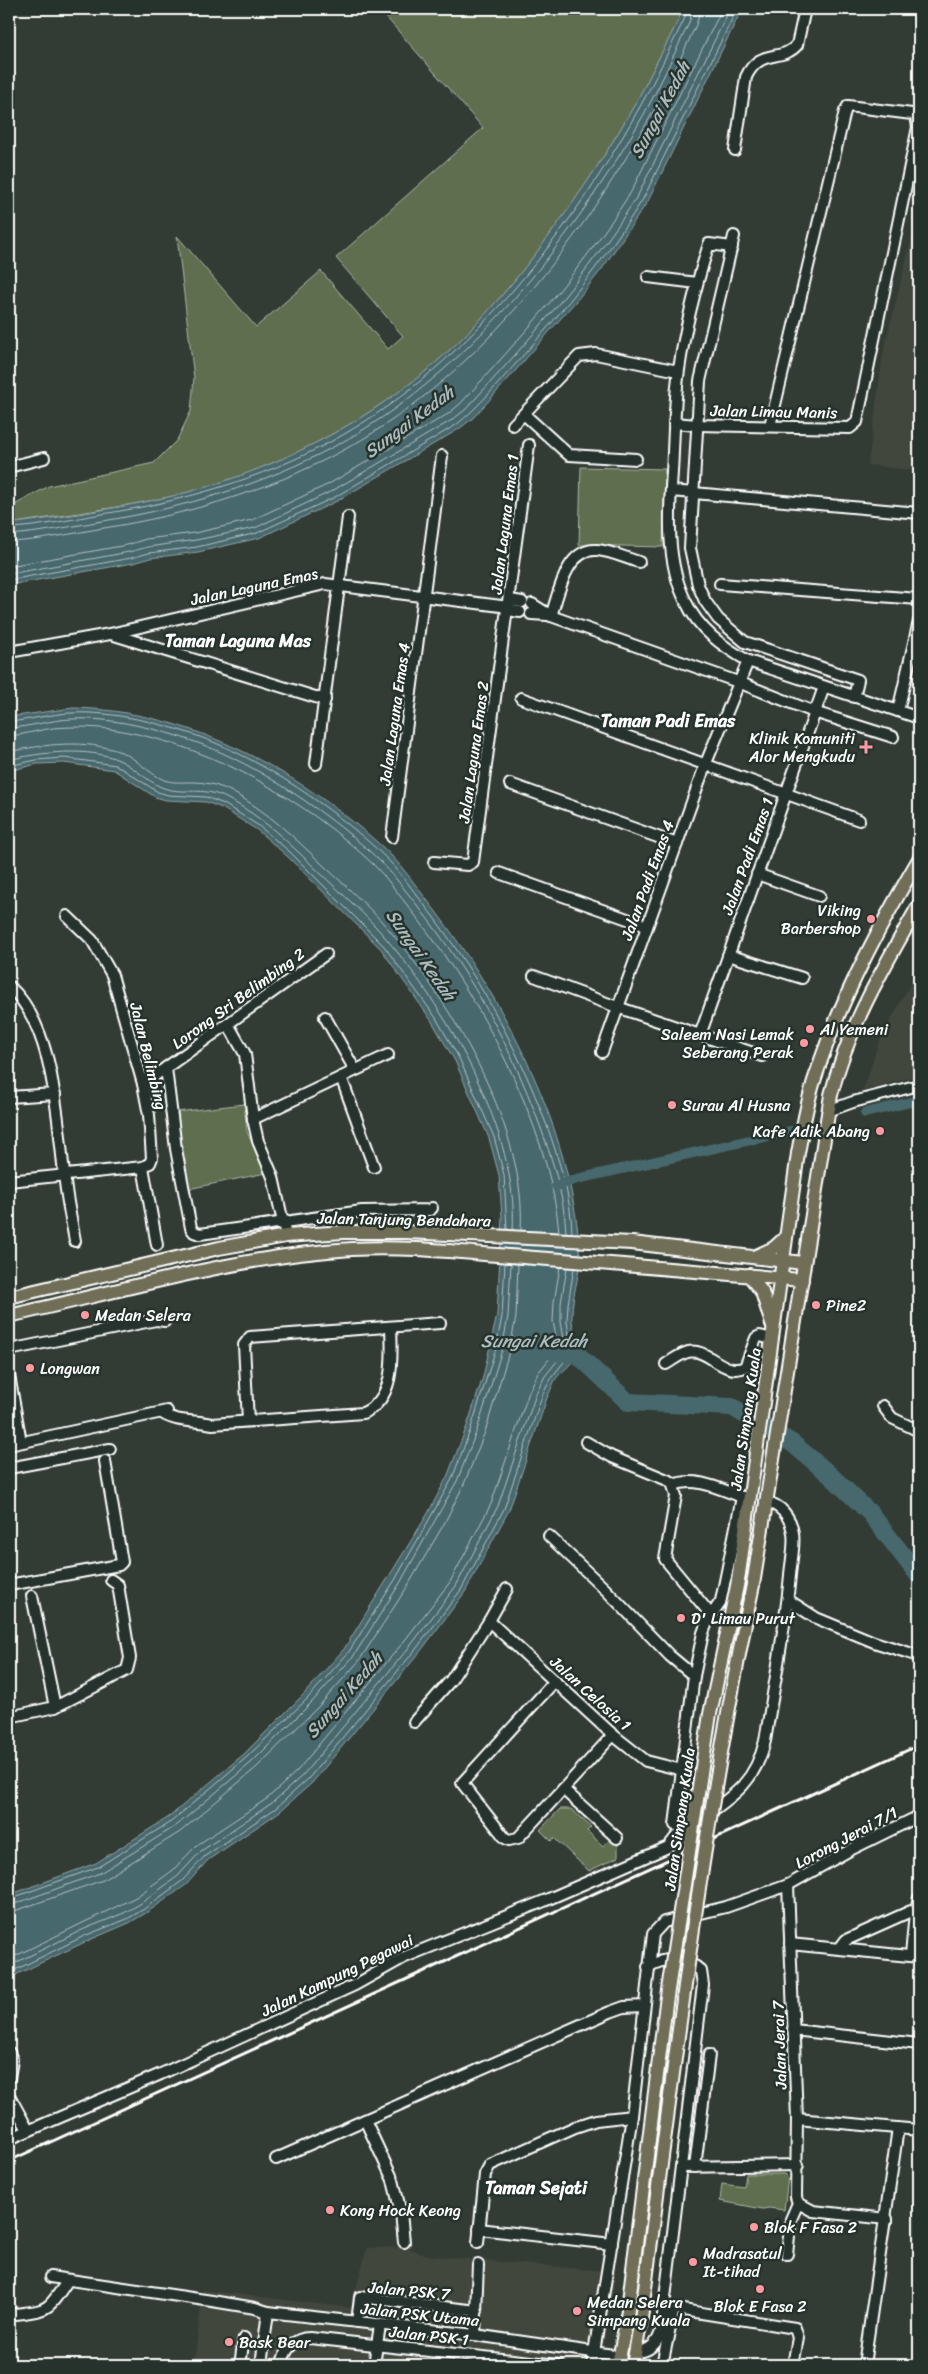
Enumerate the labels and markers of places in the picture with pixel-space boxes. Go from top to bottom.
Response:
place label: Klinik Komuniti Alor Mengkudu [748,724,856,771]
marker: Klinik Komuniti Alor Mengkudu [859,740,873,754]
place label: Viking Barbershop [781,896,862,943]
marker: Viking Barbershop [865,913,877,925]
place label: Al Yemeni [819,1015,889,1044]
place label: Saleem Nasi Lemak Seberang Perak [661,1020,795,1067]
marker: Al Yemeni [804,1023,816,1035]
marker: Saleem Nasi Lemak Seberang Perak [798,1037,810,1049]
place label: Surau Al Husna [682,1091,791,1120]
marker: Surau Al Husna [666,1099,678,1111]
place label: Kafe Adik Abang [753,1117,870,1146]
marker: Kafe Adik Abang [874,1125,886,1137]
place label: Pine2 [826,1291,866,1320]
marker: Pine2 [810,1299,822,1311]
place label: Medan Selera [95,1301,192,1330]
marker: Medan Selera [79,1309,91,1321]
place label: Longwan [40,1354,100,1383]
marker: Longwan [24,1362,36,1374]
place label: D' Limau Purut [691,1604,795,1633]
marker: D' Limau Purut [675,1612,687,1624]
place label: Kong Hock Keong [340,2196,461,2225]
marker: Kong Hock Keong [324,2204,336,2216]
place label: Blok F Fasa 2 [764,2213,857,2242]
marker: Blok F Fasa 2 [748,2221,760,2233]
place label: Madrasatul It-tihad [702,2239,782,2286]
marker: Madrasatul It-tihad [687,2256,699,2268]
marker: Blok E Fasa 2 [754,2283,766,2295]
place label: Medan Selera Simpang Kuala [587,2288,691,2335]
place label: Blok E Fasa 2 [713,2292,807,2321]
marker: Medan Selera Simpang Kuala [571,2305,583,2317]
place label: Bask Bear [239,2328,312,2357]
marker: Bask Bear [223,2336,235,2348]

